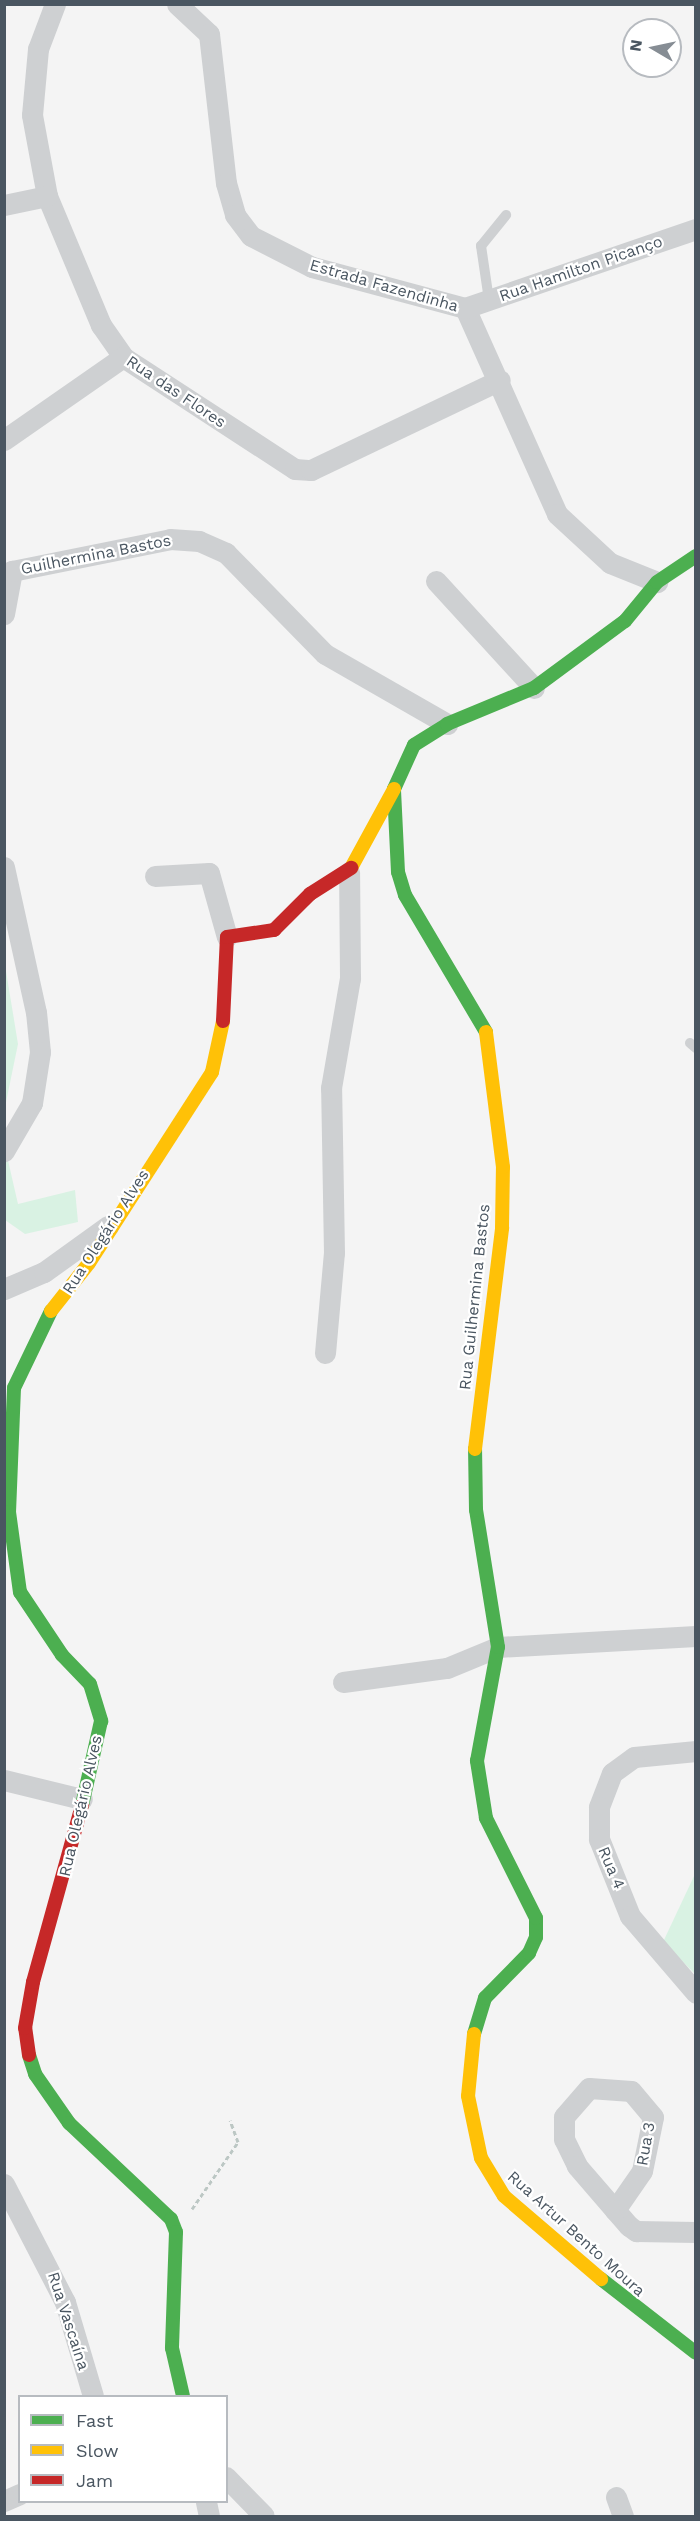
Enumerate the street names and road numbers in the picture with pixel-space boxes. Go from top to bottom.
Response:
street label: Rua Hamilton Picanço [497,232,665,306]
street label: Estrada Fazendinha [307,256,461,316]
street label: Rua das Flores [123,352,229,432]
street label: Guilhermina Bastos [19,531,173,579]
street label: Rua Olegário Alves [58,1166,154,1298]
street label: Rua Guilhermina Bastos [456,1203,494,1391]
street label: Rua Olegário Alves [55,1733,107,1879]
street label: Rua 4 [593,1844,629,1892]
street label: Rua 3 [633,2121,659,2167]
street label: Rua Artur Bento Moura [503,2167,649,2301]
street label: Rua Vascaína [43,2269,93,2373]

